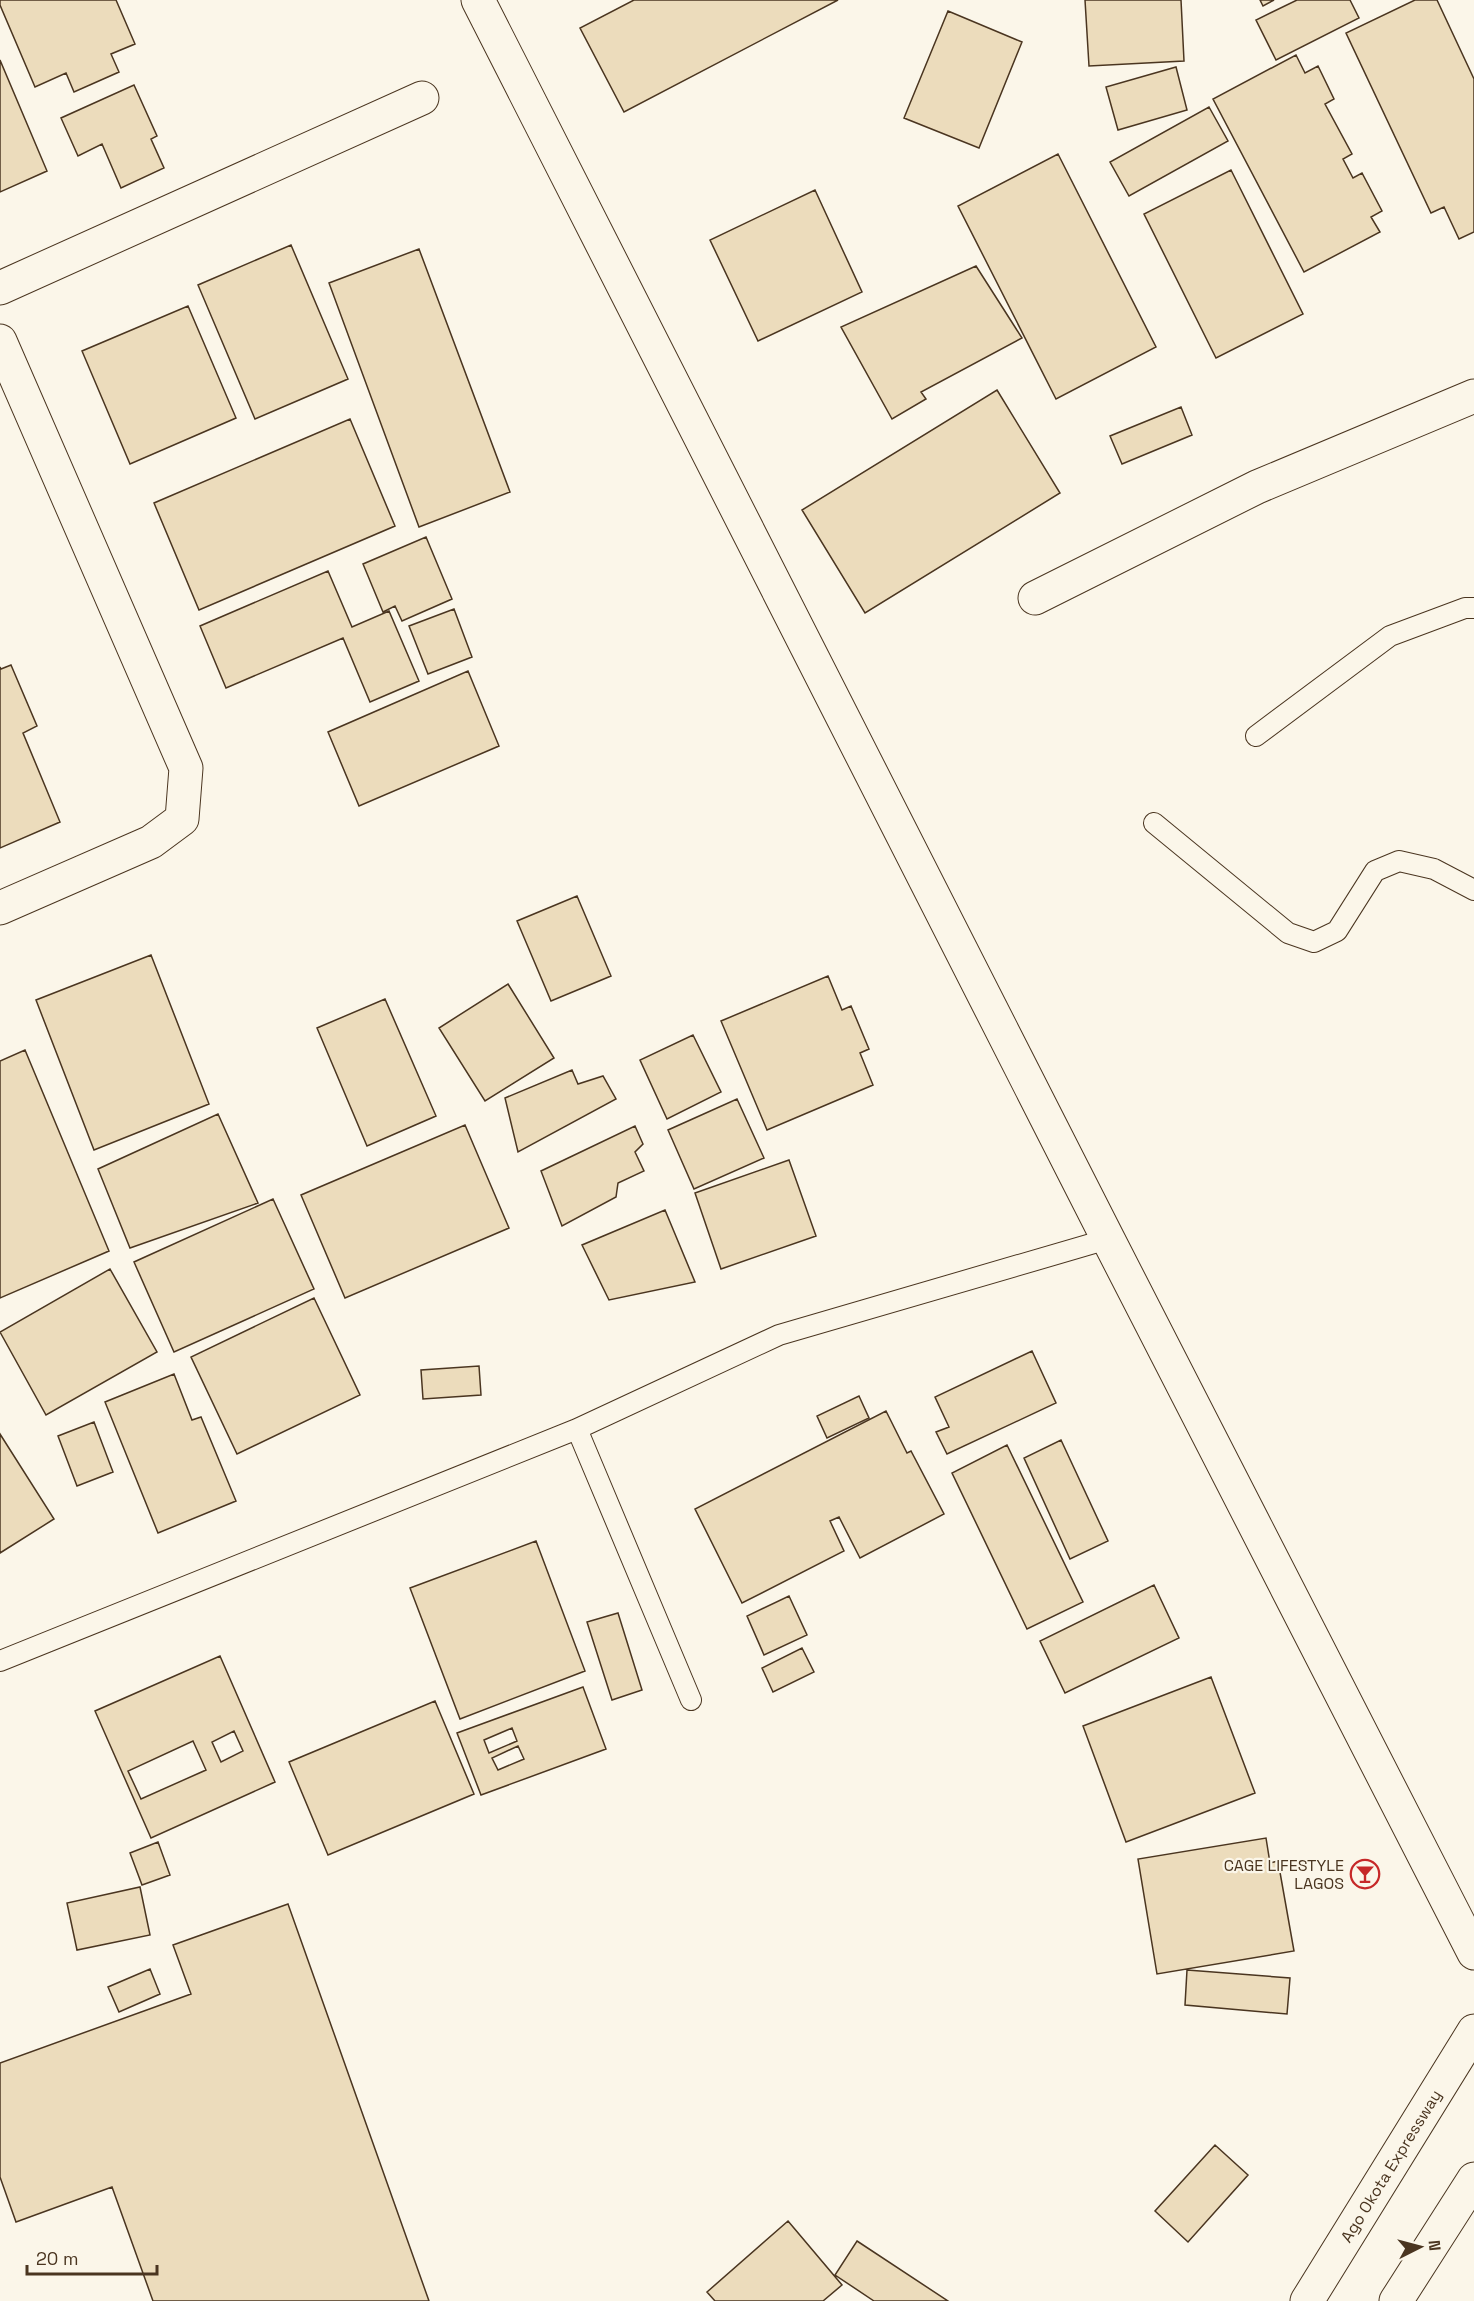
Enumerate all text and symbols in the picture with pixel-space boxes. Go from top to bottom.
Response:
place label: CAGE LIFESTYLE LAGOS [1224,1855,1344,1894]
bar icon: CAGE LIFESTYLE LAGOS [1349,1858,1381,1890]
street label: Ago Okota Expressway [1336,2086,1446,2246]
north arrow [1390,2217,1450,2277]
scale bar [27,2238,158,2276]
text: N [1423,2239,1445,2252]
text: 20 m [36,2247,79,2270]

